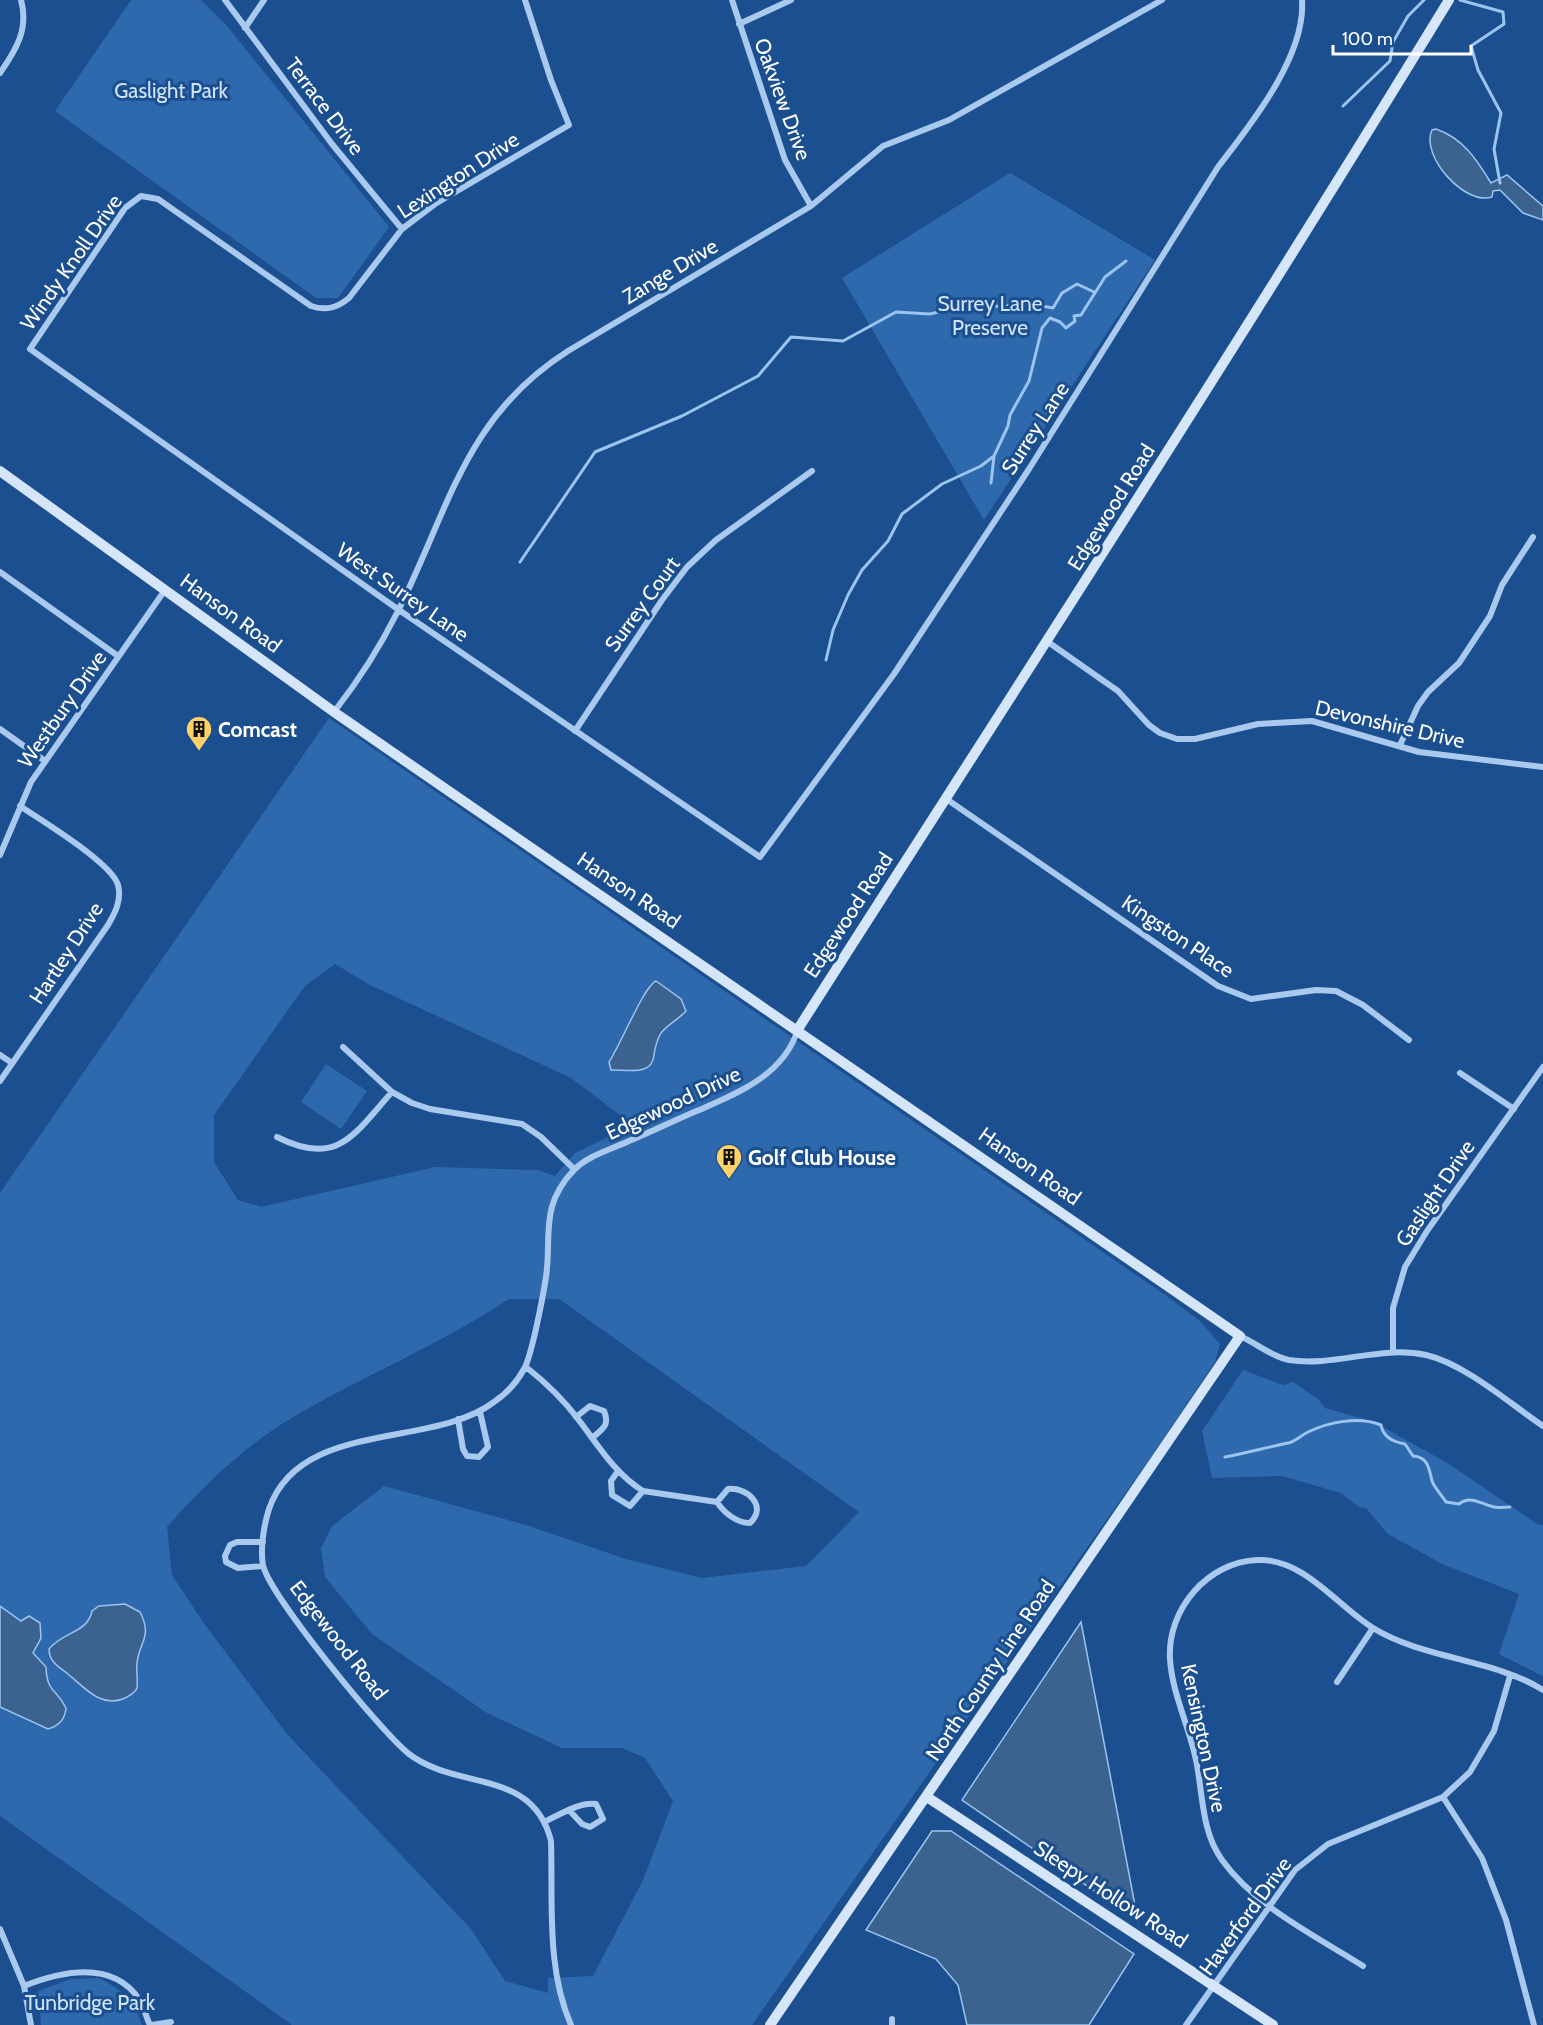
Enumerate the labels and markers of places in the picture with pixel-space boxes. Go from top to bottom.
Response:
building icon: Comcast [184,714,214,752]
place label: Comcast [218,717,297,742]
building icon: Golf Club House [714,1142,744,1180]
place label: Golf Club House [748,1145,896,1170]

